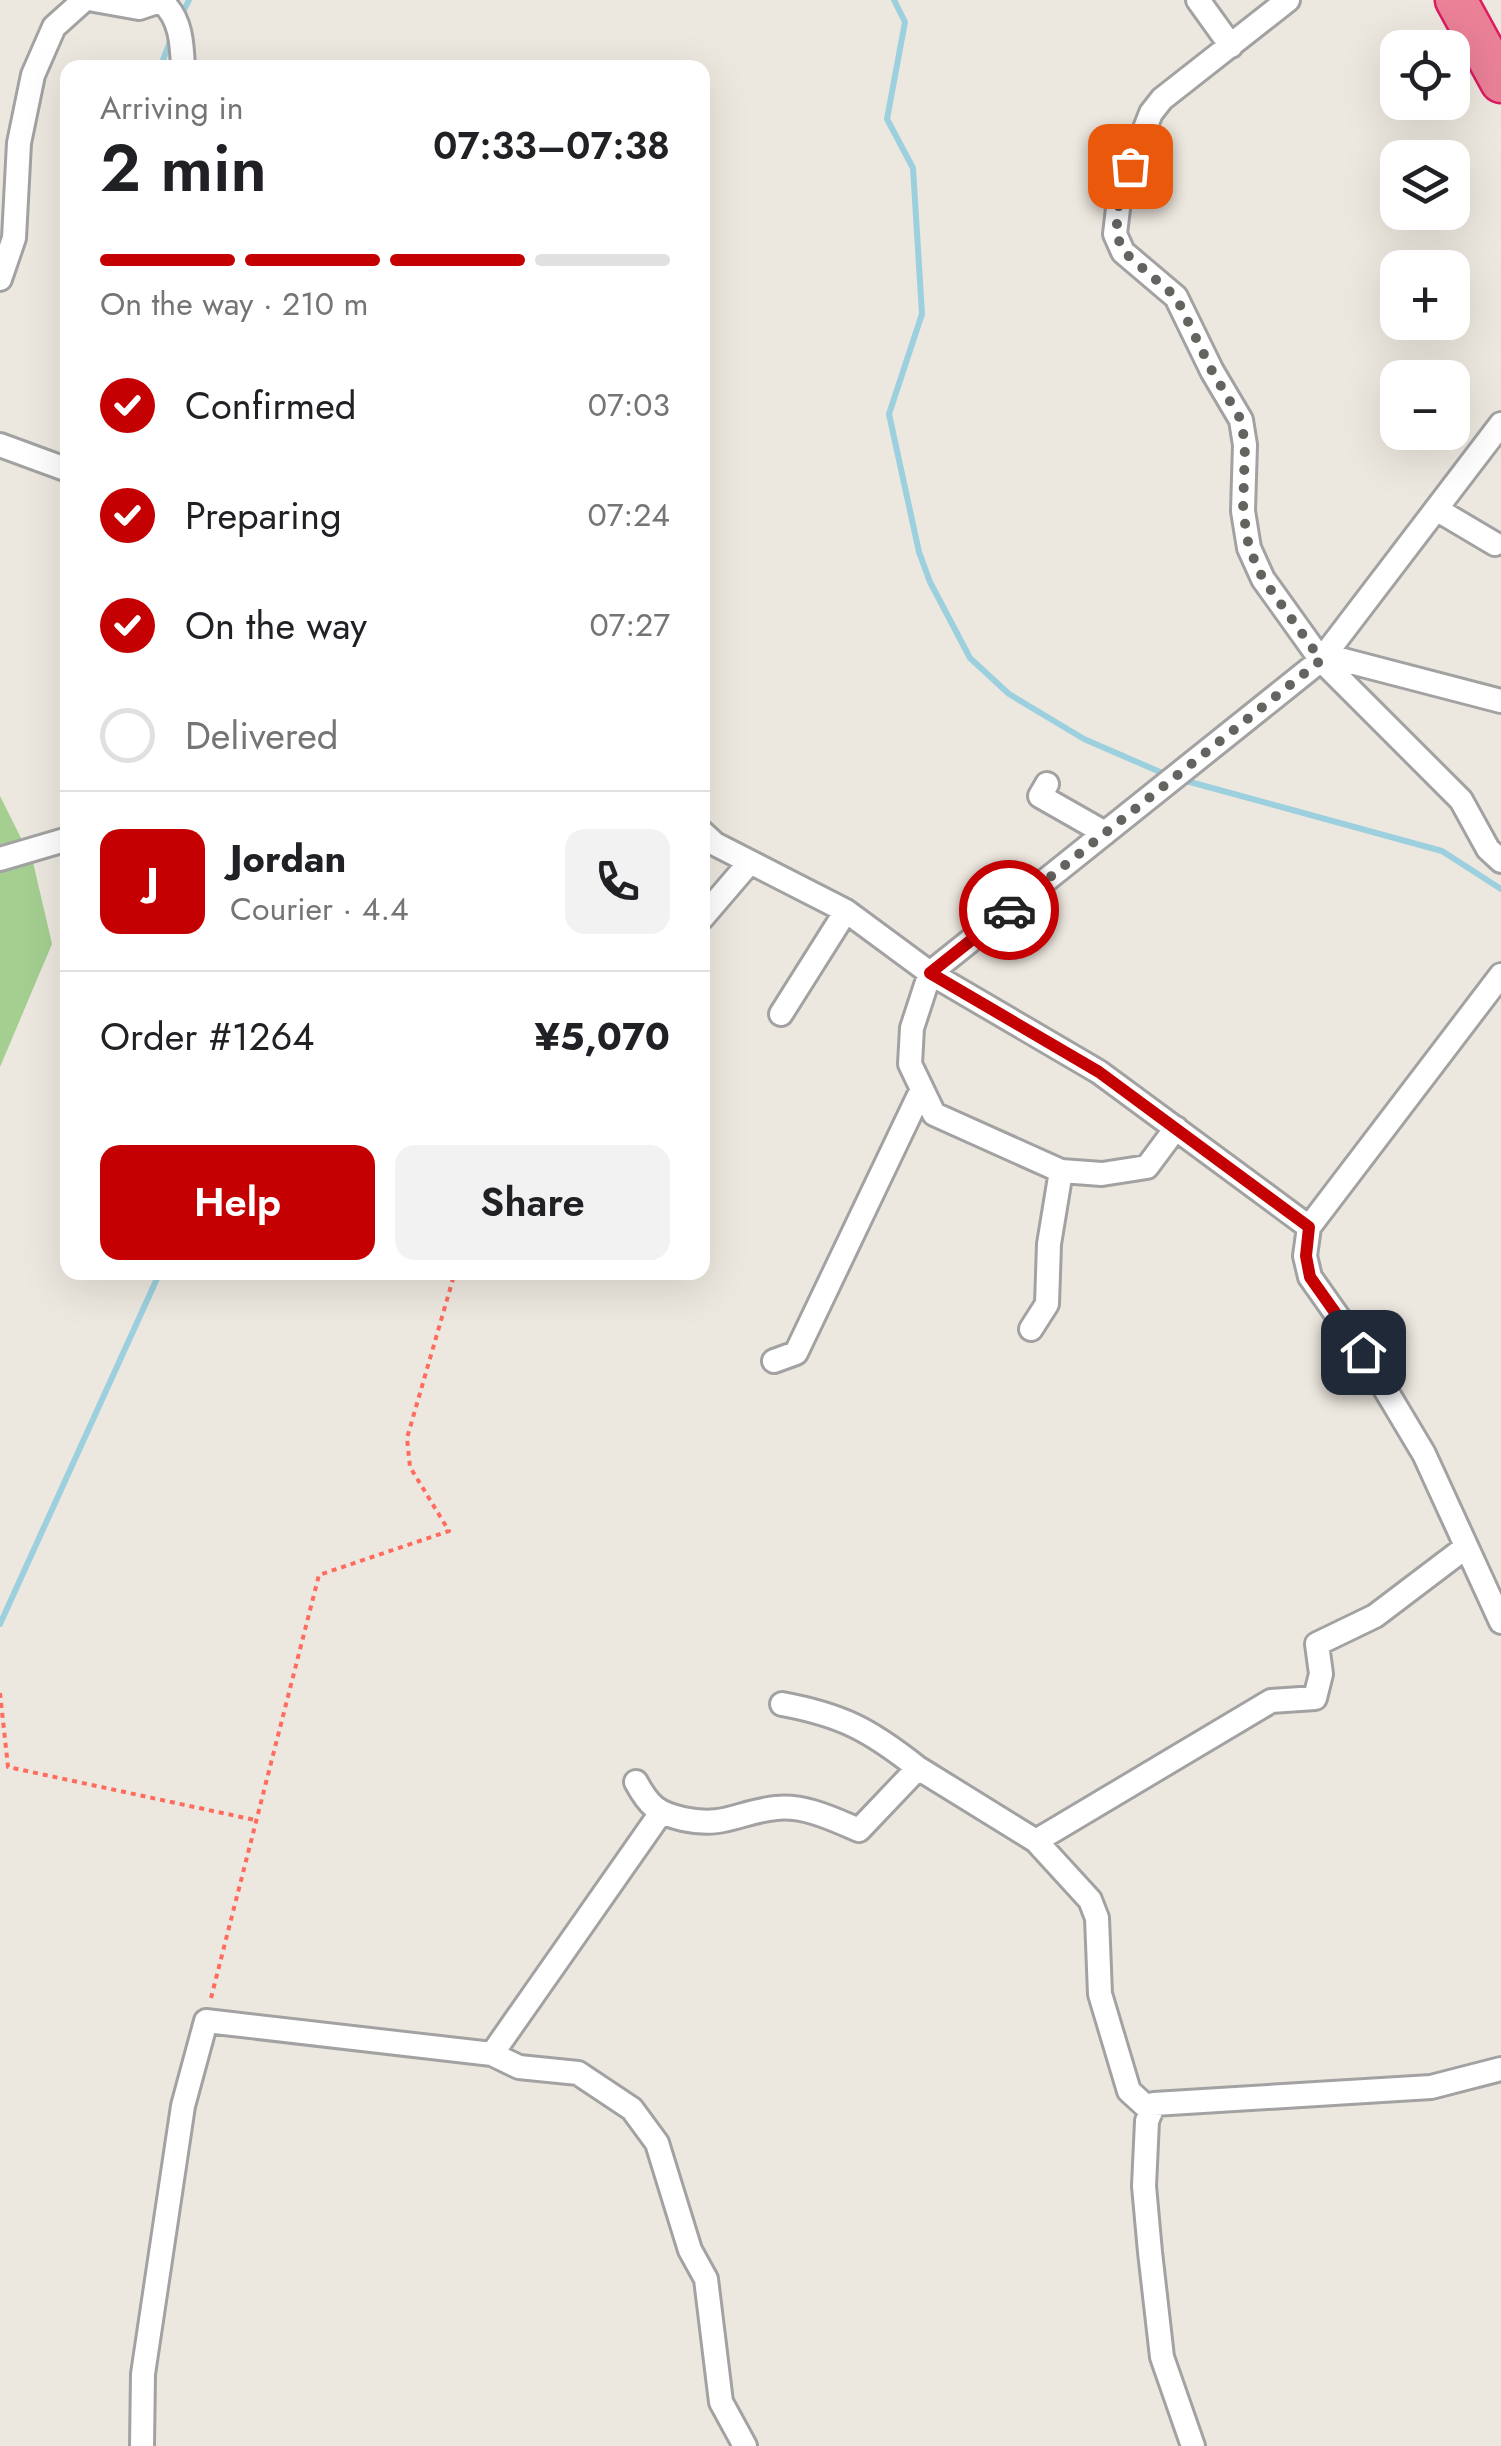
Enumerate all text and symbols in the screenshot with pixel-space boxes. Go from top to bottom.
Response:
map controls [1380,30,1470,450]
button: locate [1380,30,1470,120]
text: Arriving in [100,85,244,131]
text: 07:33–07:38 [433,118,670,173]
text: 2 min [100,121,267,215]
pin [1088,124,1173,209]
icon: bag [1103,139,1158,194]
button: layers [1380,140,1470,230]
button: + [1380,250,1470,340]
text: On the way · 210 m [100,281,368,327]
button: − [1380,360,1470,450]
icon: check [100,378,155,433]
text: Confirmed [185,378,356,433]
text: 07:03 [588,382,670,428]
icon: check [100,488,155,543]
text: Preparing [185,488,342,543]
text: 07:24 [588,492,670,538]
icon: check [100,598,155,653]
text: On the way [185,598,367,653]
text: 07:27 [589,602,670,648]
text: Delivered [185,708,338,763]
button: phone [565,829,670,934]
text: Jordan [230,831,346,886]
text: J [146,854,159,909]
courier [959,860,1059,960]
icon: car [982,883,1037,938]
text: Courier · 4.4 [230,886,409,932]
text: Order #1264 [100,1009,314,1064]
text: ¥5,070 [535,1009,670,1064]
button: Help [100,1145,375,1260]
button: Share [395,1145,670,1260]
pin [1321,1310,1406,1395]
icon: home [1336,1325,1391,1380]

